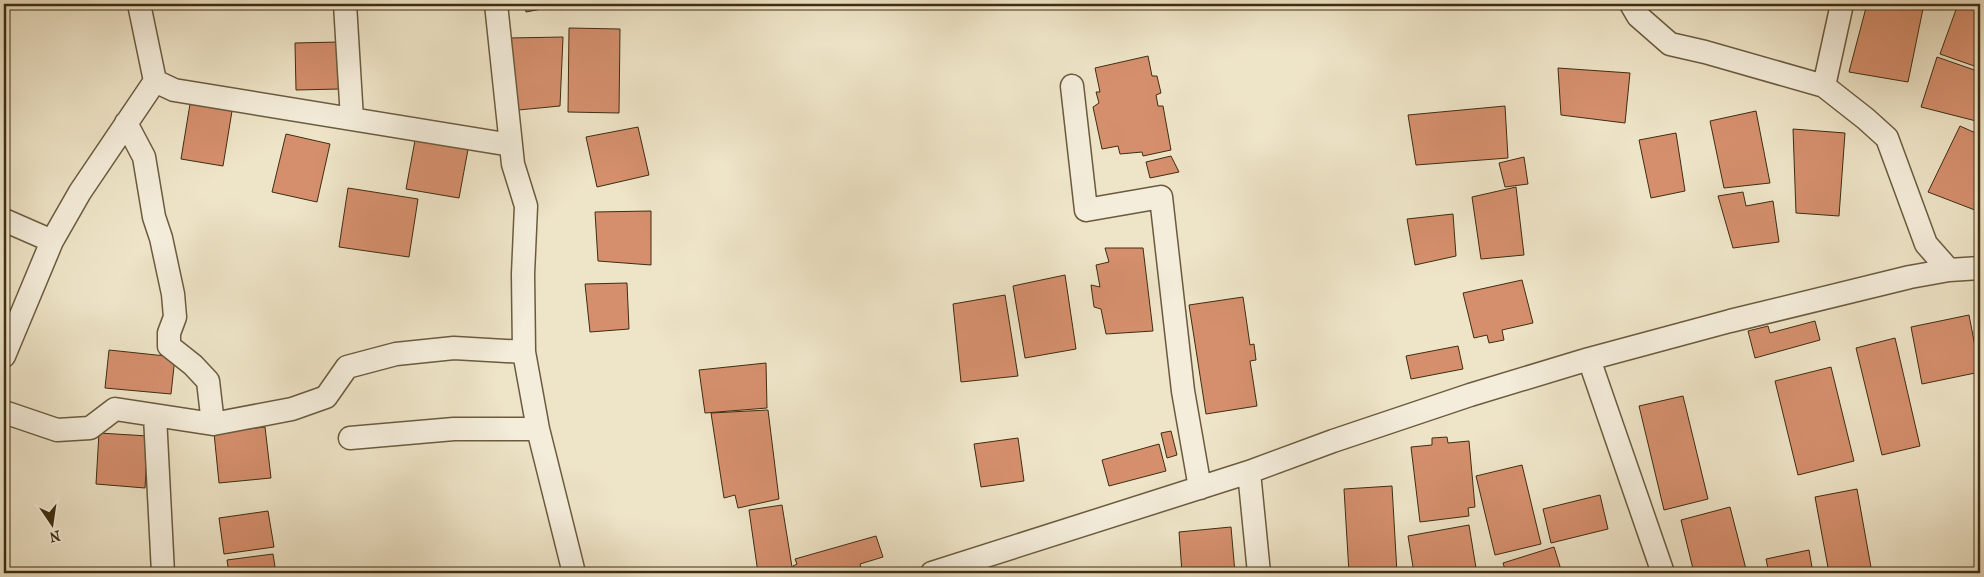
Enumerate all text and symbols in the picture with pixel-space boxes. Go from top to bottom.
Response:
north arrow [28,500,78,550]
text: N [47,527,62,546]

